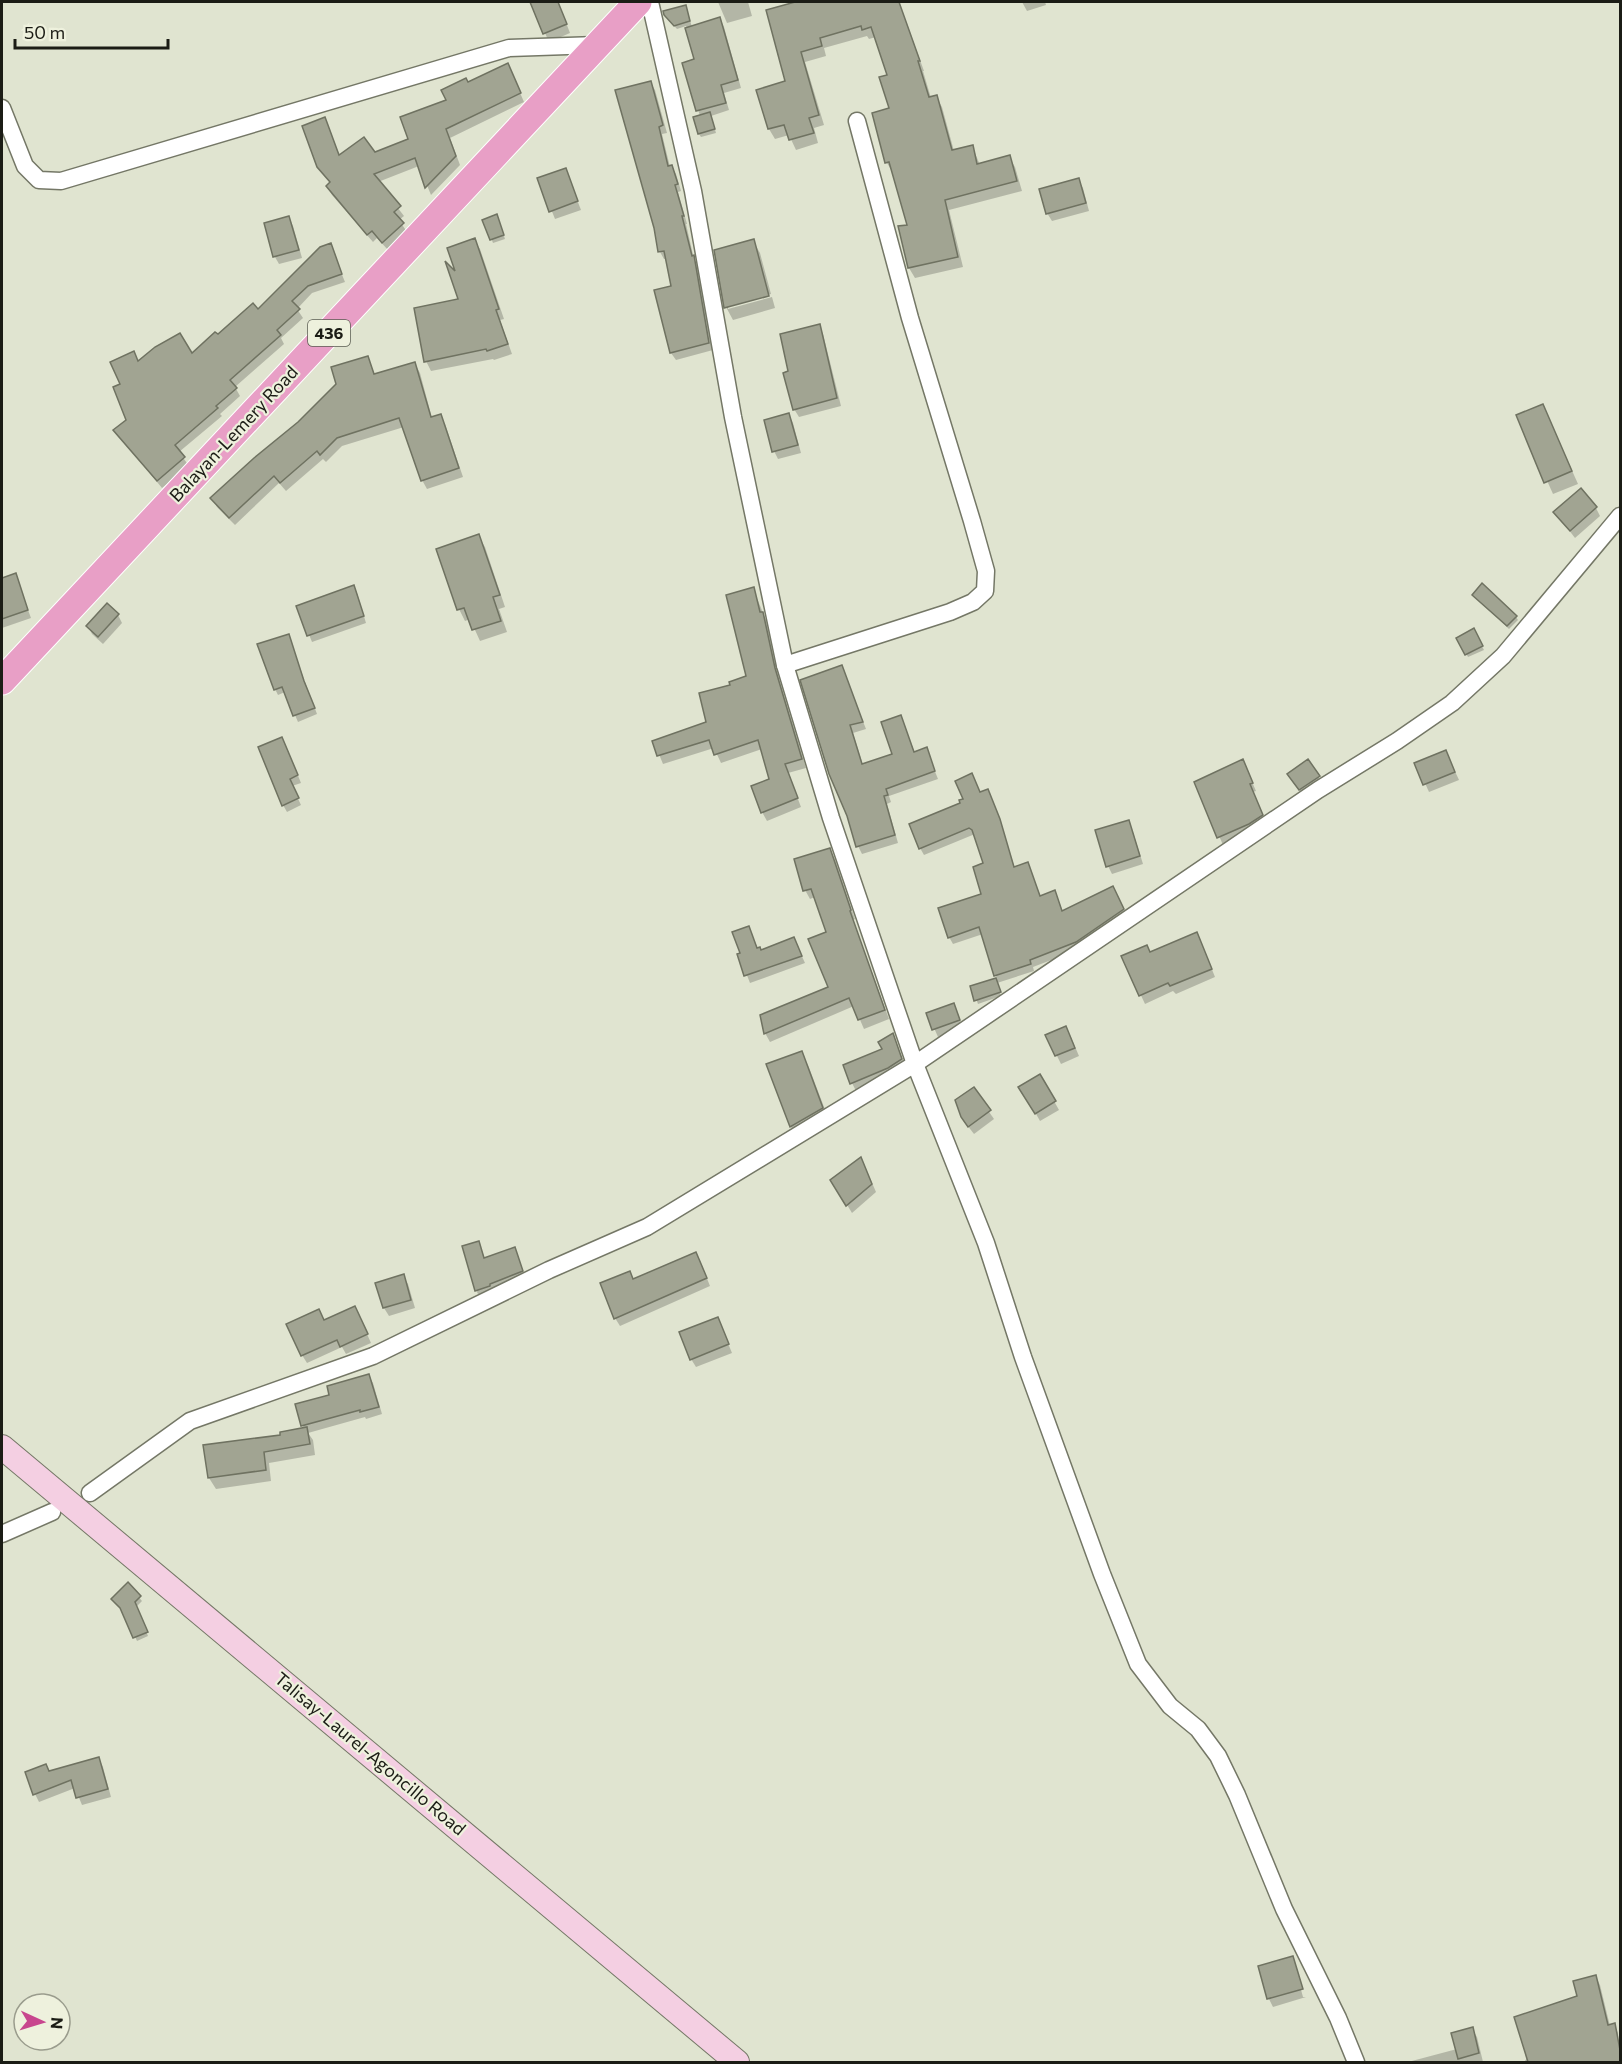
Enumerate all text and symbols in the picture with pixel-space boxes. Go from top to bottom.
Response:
scale bar [15,12,168,50]
text: 50 m [24,21,65,43]
road number: 436 [308,320,350,346]
street label: Balayan-Lemery Road [164,361,302,506]
street label: Talisay-Laurel-Agoncillo Road [271,1667,471,1840]
north arrow [12,1992,72,2052]
text: N [48,2016,67,2030]

